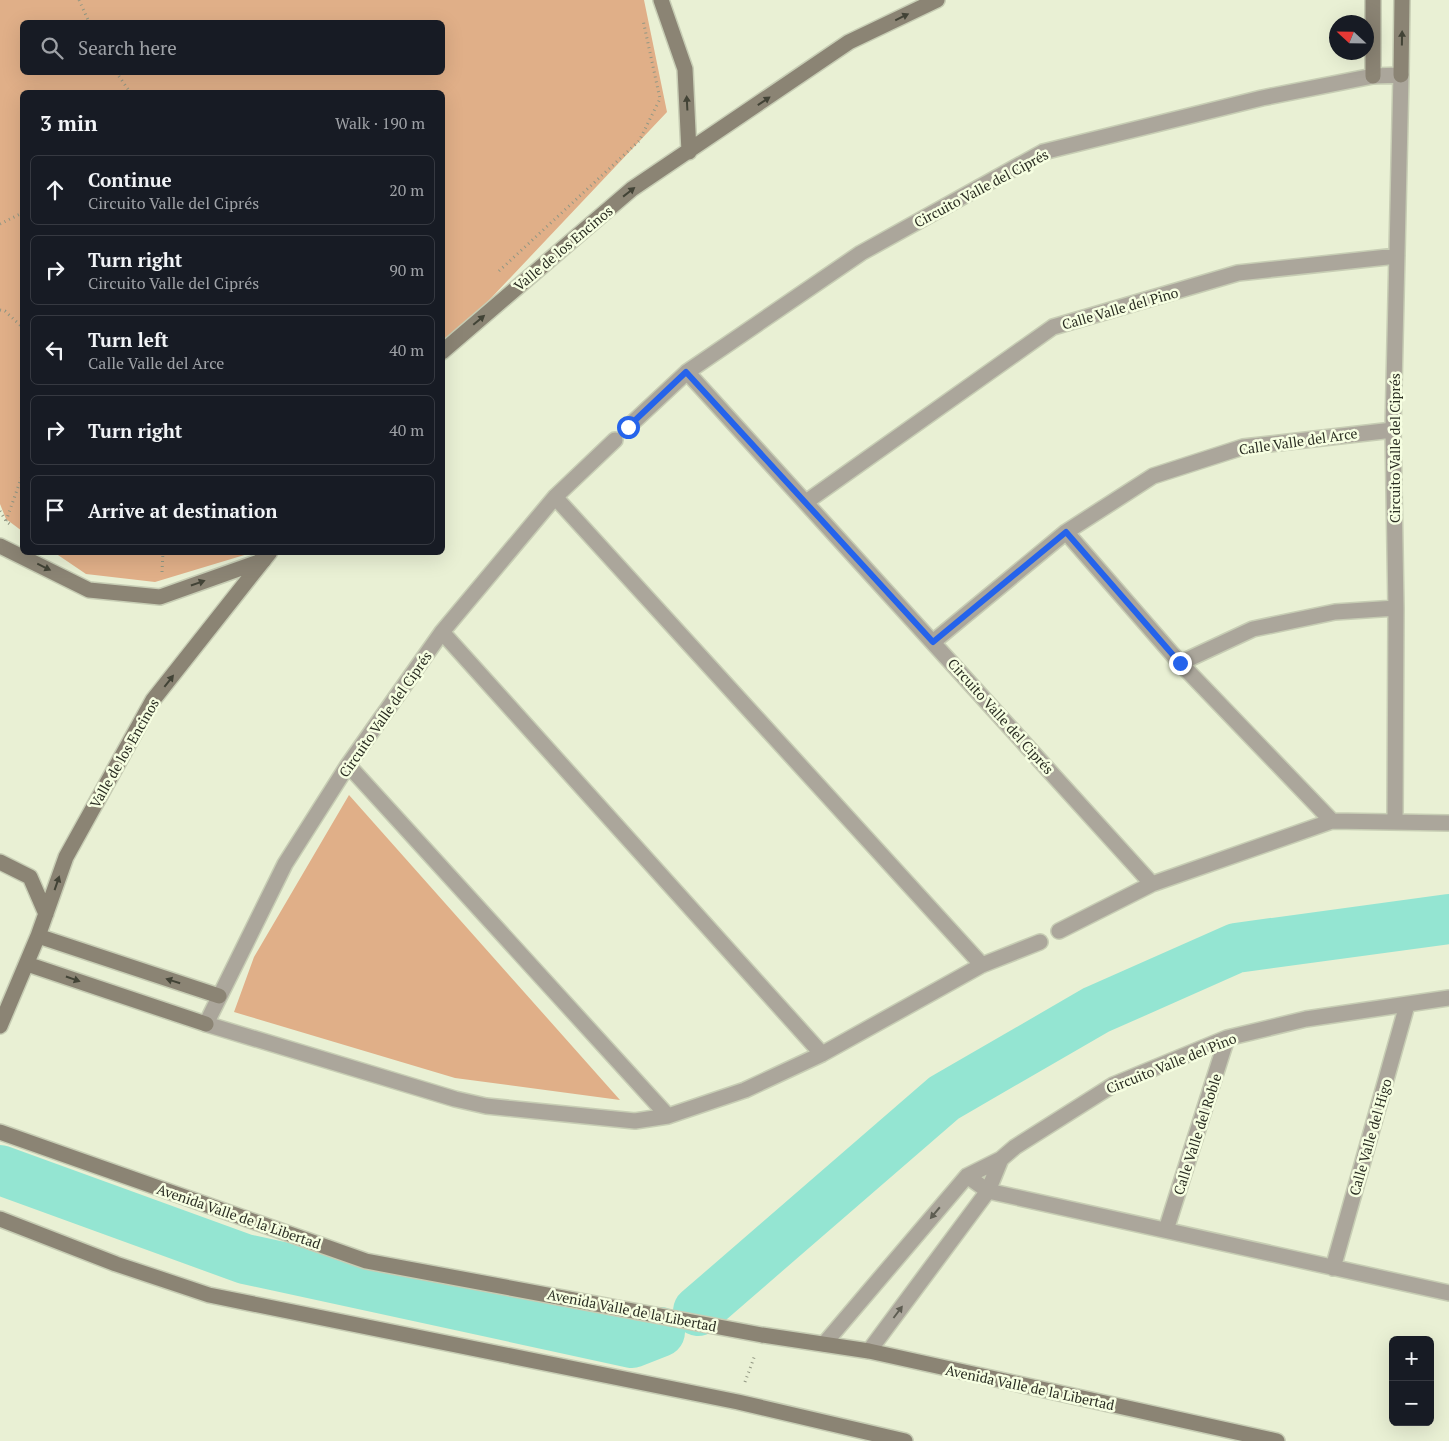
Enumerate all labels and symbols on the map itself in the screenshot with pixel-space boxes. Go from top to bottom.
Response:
one-way arrow [895,13,909,21]
north arrow [1329,15,1374,60]
one-way arrow [1398,29,1406,45]
one-way arrow [682,95,690,111]
one-way arrow [757,96,770,106]
street label: Circuito Valle del Ciprés [910,144,1052,232]
one-way arrow [622,187,636,197]
street label: Valle de los Encinos [510,201,616,295]
street label: Calle Valle del Pino [1060,282,1181,334]
one-way arrow [472,314,484,326]
street label: Circuito Valle del Ciprés [1385,373,1404,523]
route start [617,416,640,439]
street label: Calle Valle del Arce [1238,423,1358,459]
one-way arrow [37,563,51,571]
one-way arrow [191,579,206,586]
street label: Circuito Valle del Ciprés [334,647,436,781]
route end [1169,652,1192,675]
street label: Circuito Valle del Ciprés [944,654,1058,778]
one-way arrow [163,674,174,687]
street label: Valle de los Encinos [85,695,163,811]
one-way arrow [53,876,61,891]
one-way arrow [66,976,81,984]
one-way arrow [165,977,180,985]
street label: Circuito Valle del Pino [1103,1028,1239,1098]
street label: Calle Valle del Roble [1168,1071,1226,1197]
street label: Calle Valle del Higo [1344,1076,1396,1198]
street label: Avenida Valle de la Libertad [155,1179,324,1253]
one-way arrow [930,1207,941,1220]
street label: Avenida Valle de la Libertad [546,1284,718,1336]
one-way arrow [892,1306,903,1319]
street label: Avenida Valle de la Libertad [944,1360,1116,1414]

